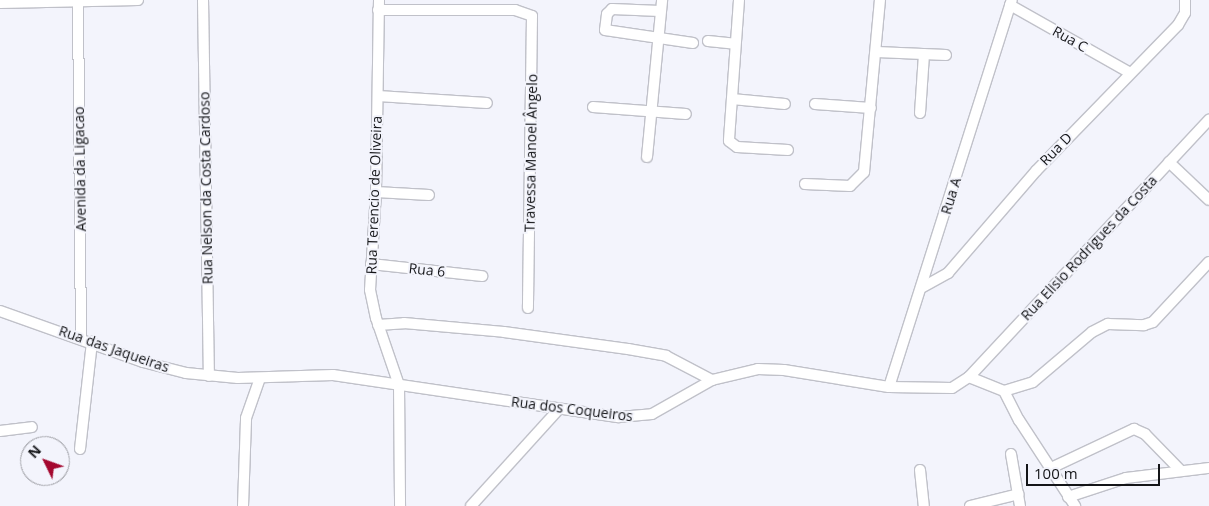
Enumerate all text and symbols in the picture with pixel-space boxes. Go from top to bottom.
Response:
street label: Rua C [1050,23,1090,55]
street label: Travessa Manoel Ângelo [521,74,541,232]
street label: Rua Nelson da Costa Cardoso [196,92,216,284]
street label: Avenida da Ligacao [71,106,89,232]
street label: Rua Terencio de Oliveira [363,115,385,275]
street label: Rua D [1036,129,1076,169]
street label: Rua Elisio Rodrigues da Costa [1018,172,1160,324]
street label: Rua A [937,176,965,216]
street label: Rua 6 [408,260,446,280]
street label: Rua das Jaqueiras [57,322,171,376]
street label: Rua dos Coqueiros [510,393,634,425]
north arrow [20,436,70,486]
text: N [23,441,45,462]
scale bar [1029,454,1163,486]
text: 100 m [1034,463,1078,483]

